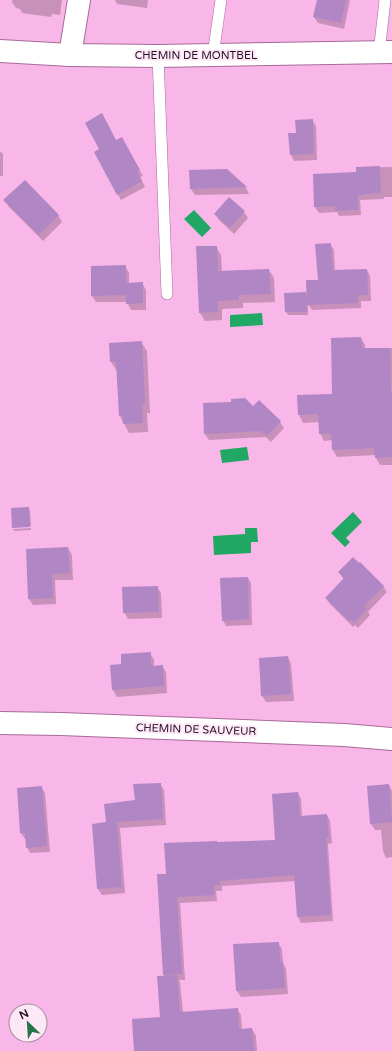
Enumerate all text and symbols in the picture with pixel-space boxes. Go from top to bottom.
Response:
street label: CHEMIN DE MONTBEL [135,49,258,62]
street label: CHEMIN DE SAUVEUR [136,721,257,738]
north arrow [8,1003,48,1043]
text: N [17,1007,31,1022]

